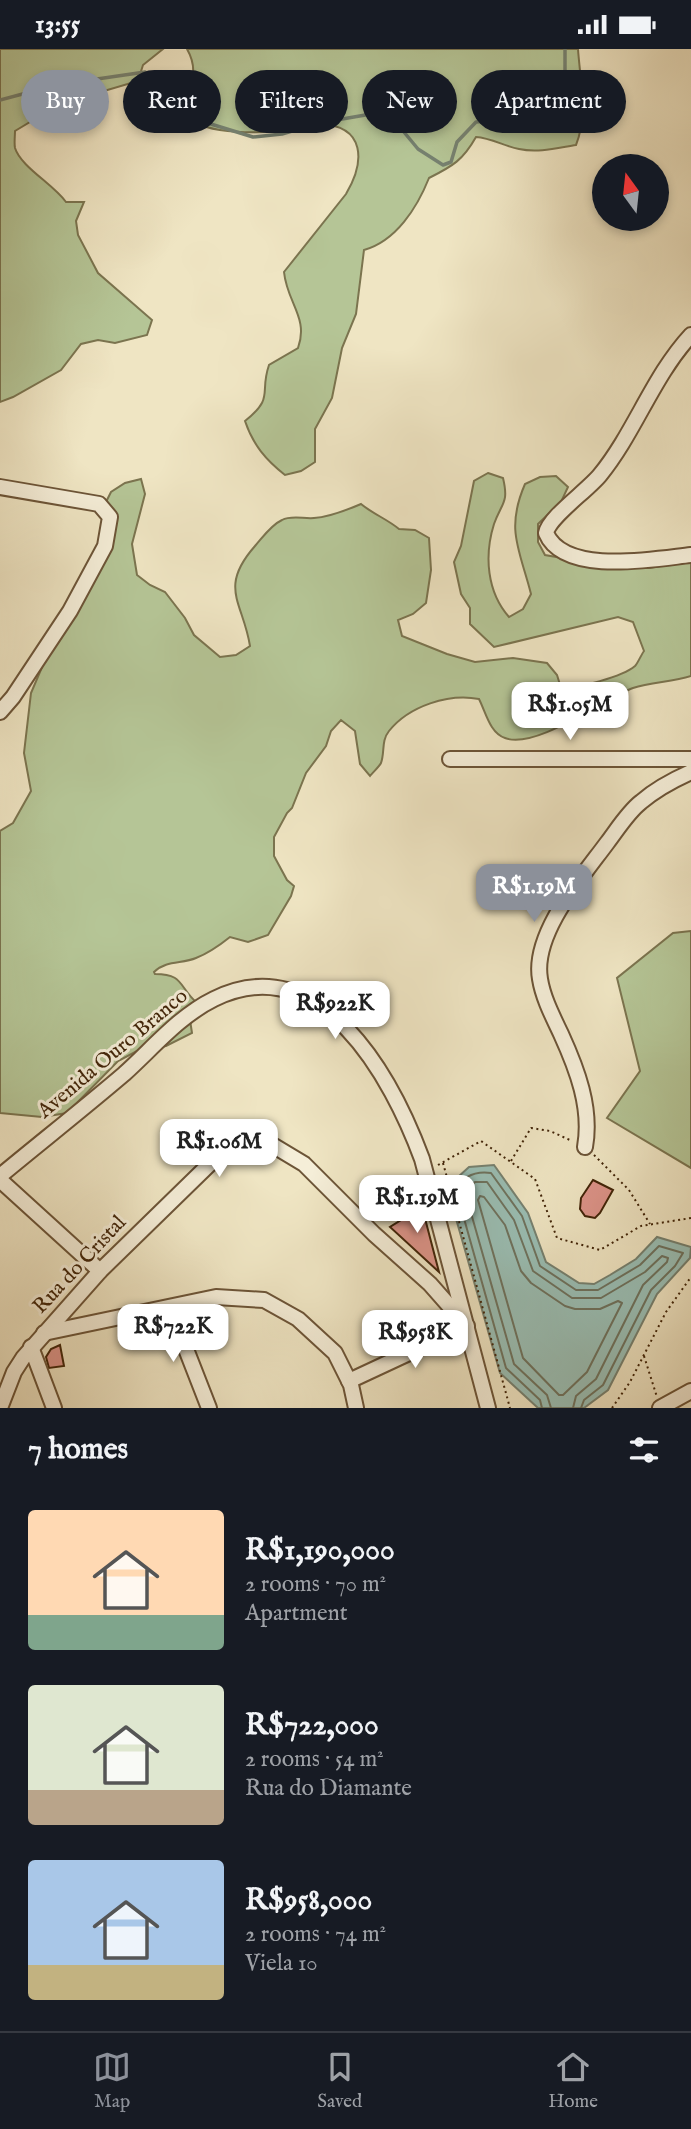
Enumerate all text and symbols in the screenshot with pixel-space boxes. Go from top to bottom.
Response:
text: 13:55 [35,8,80,41]
chip: Buy [21,70,109,133]
chip: Rent [123,70,221,133]
chip: Filters [235,70,348,133]
chip: New [362,70,457,133]
chip: Apartment [471,70,626,133]
north arrow [592,154,668,231]
map controls [592,154,669,231]
pin: R$1.05M [505,683,635,742]
text: R$1.05M [528,690,612,719]
pin: R$1.19M [469,865,599,924]
text: R$1.19M [492,872,576,901]
pin: R$922K [278,981,392,1041]
street label: Avenida Ouro Branco [31,983,194,1125]
text: R$922K [296,989,374,1018]
pin: R$1.06M [154,1119,284,1179]
text: R$1.06M [176,1127,262,1156]
pin: R$1.19M [352,1175,482,1235]
text: R$1.19M [375,1183,459,1212]
street label: Rua do Cristal [27,1210,133,1320]
pin: R$722K [116,1305,230,1364]
pin: R$958K [358,1311,472,1370]
text: R$722K [133,1312,213,1341]
text: R$958K [378,1318,452,1347]
text: 7 homes [28,1431,128,1469]
icon: filters [625,1431,663,1469]
text: R$1,190,000 [245,1532,395,1570]
icon: home [84,1538,168,1622]
text: 2 rooms · 70 m² [245,1570,386,1599]
text: Apartment [245,1599,348,1628]
text: R$722,000 [245,1707,379,1745]
icon: home [84,1713,168,1797]
text: 2 rooms · 54 m² [245,1745,384,1774]
text: Rua do Diamante [245,1774,412,1803]
text: R$958,000 [245,1882,372,1920]
icon: home [84,1888,168,1972]
text: 2 rooms · 74 m² [245,1920,386,1949]
text: Viela 10 [245,1949,318,1978]
tab: Map [93,2048,131,2114]
tab: Saved [317,2048,362,2114]
tab: Home [548,2048,598,2114]

